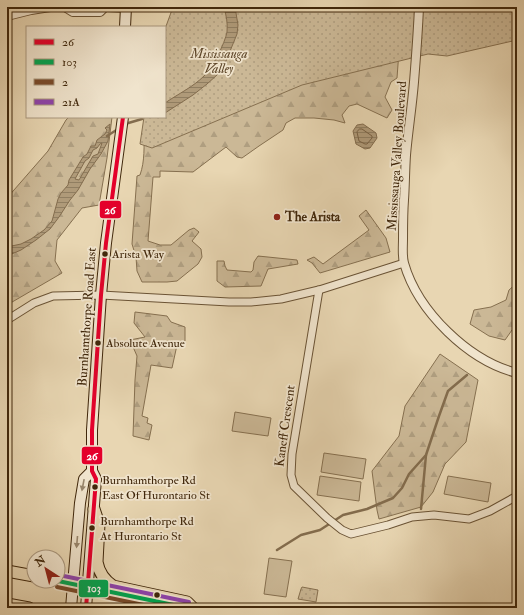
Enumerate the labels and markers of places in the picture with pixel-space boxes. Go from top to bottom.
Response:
place label: The Arista [284,209,341,225]
marker: The Arista [272,212,282,222]
place label: Arista Way [111,247,165,262]
marker: Arista Way [100,249,110,259]
place label: Absolute Avenue [105,336,185,351]
marker: Absolute Avenue [93,338,103,348]
place label: Burnhamthorpe Rd East Of Hurontario St [102,473,210,503]
marker: Burnhamthorpe Rd East Of Hurontario St [90,482,100,492]
place label: Burnhamthorpe Rd At Hurontario St [99,514,194,544]
marker: Burnhamthorpe Rd At Hurontario St [87,523,97,533]
unlabelled marker [152,590,162,600]

